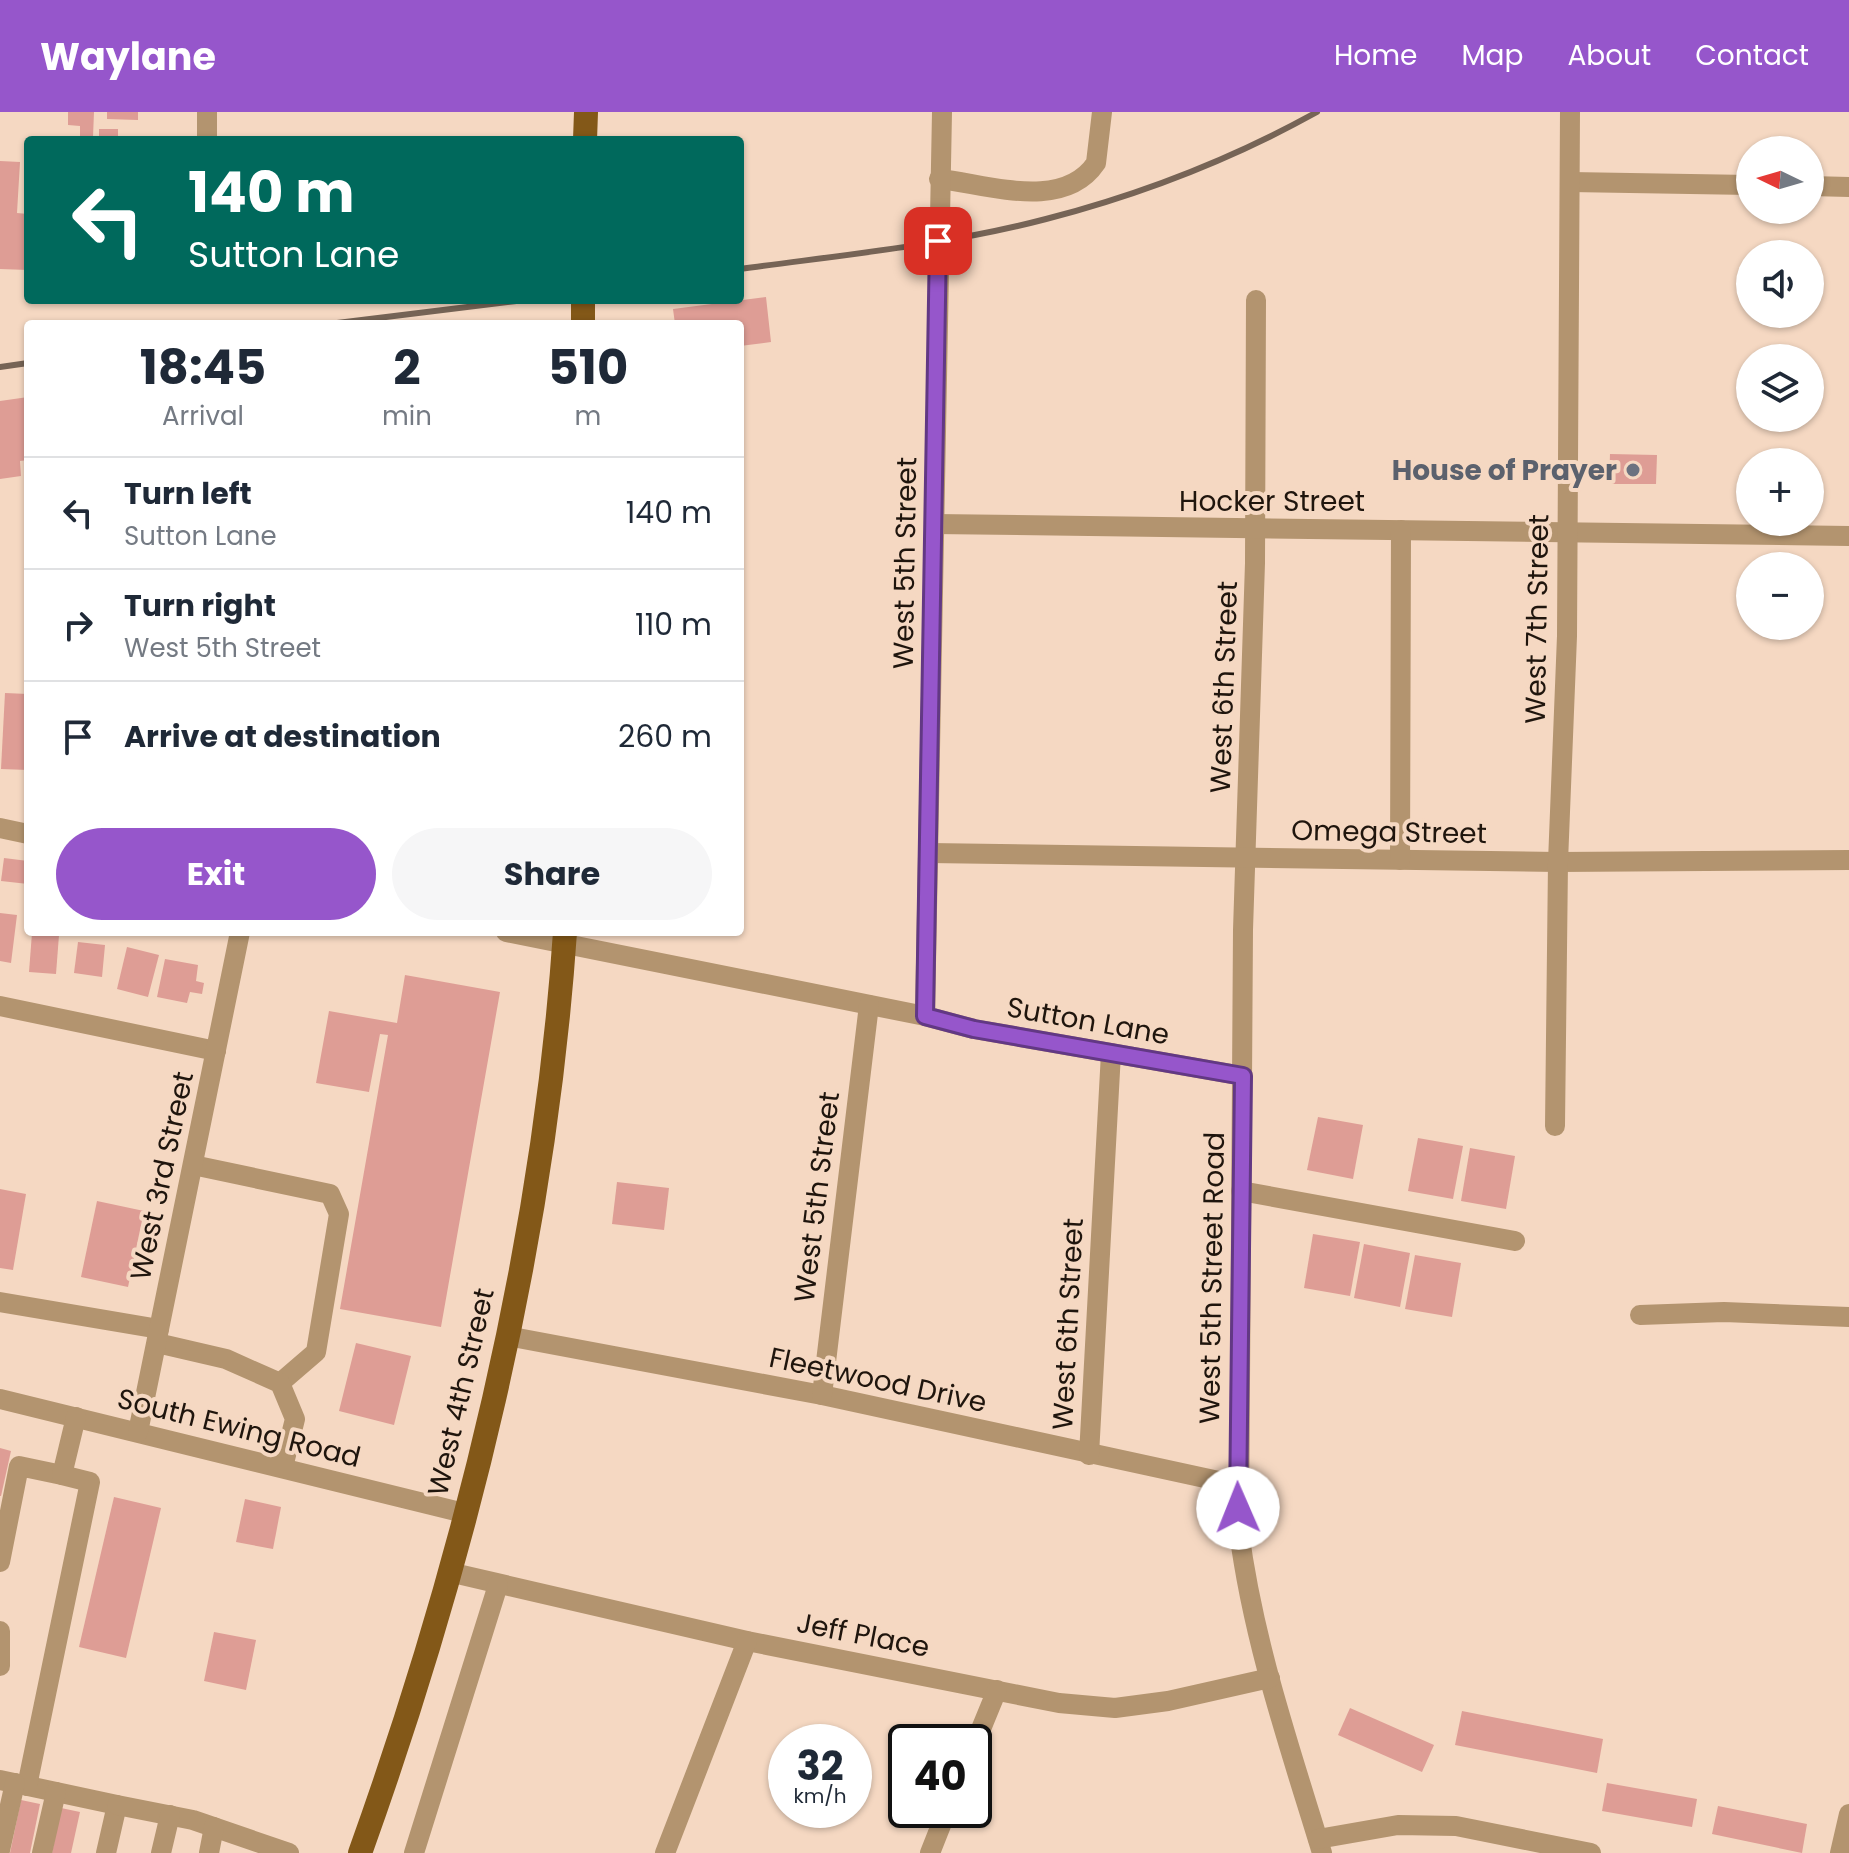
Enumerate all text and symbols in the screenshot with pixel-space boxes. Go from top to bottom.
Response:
text: Waylane [40,30,216,83]
text: Home [1334,36,1417,75]
text: Map [1461,36,1523,75]
text: About [1567,36,1651,75]
text: Contact [1695,36,1809,75]
north arrow [1736,136,1824,224]
map controls [1736,136,1824,640]
text: 140 m [188,153,355,232]
icon: left [56,168,160,272]
pin [904,207,972,275]
icon: arrive [916,219,960,263]
text: Sutton Lane [188,229,399,280]
button: sound [1736,240,1824,328]
text: 18:45 [140,334,266,401]
text: 2 [393,334,421,401]
text: 510 [548,334,628,401]
button: layers [1736,344,1824,432]
text: Arrival [162,398,244,434]
text: min [382,398,432,434]
text: m [575,398,601,434]
button: + [1736,448,1824,536]
place label: House of Prayer [1392,451,1617,490]
street label: West 5th Street [884,457,926,669]
marker: House of Prayer [1624,461,1642,479]
text: Turn left [124,472,252,515]
street label: Hocker Street [1179,482,1365,521]
icon: left [56,491,100,535]
text: 140 m [626,491,712,534]
street label: West 7th Street [1516,514,1558,724]
text: Sutton Lane [124,518,277,554]
button: − [1736,552,1824,640]
street label: West 6th Street [1201,580,1247,794]
text: Turn right [124,584,276,627]
icon: right [56,603,100,647]
text: 110 m [635,603,712,646]
text: West 5th Street [124,630,321,666]
icon: arrive [56,715,100,759]
text: Arrive at destination [124,715,441,758]
text: 260 m [618,715,712,758]
street label: Omega Street [1291,811,1487,853]
button: Exit [56,828,376,920]
button: Share [392,828,712,920]
street label: Sutton Lane [1004,988,1172,1054]
street label: West 3rd Street [121,1068,203,1284]
street label: West 5th Street [785,1089,849,1305]
street label: West 5th Street Road [1190,1131,1234,1425]
street label: West 6th Street [1043,1217,1093,1431]
street label: West 4th Street [418,1284,504,1500]
street label: Fleetwood Drive [766,1338,990,1422]
street label: South Ewing Road [113,1379,365,1477]
position arrow [1196,1466,1280,1550]
street label: Jeff Place [793,1603,933,1667]
speed limit sign: 40 [888,1724,992,1828]
text: 32 [796,1738,844,1794]
text: km/h [793,1782,847,1810]

